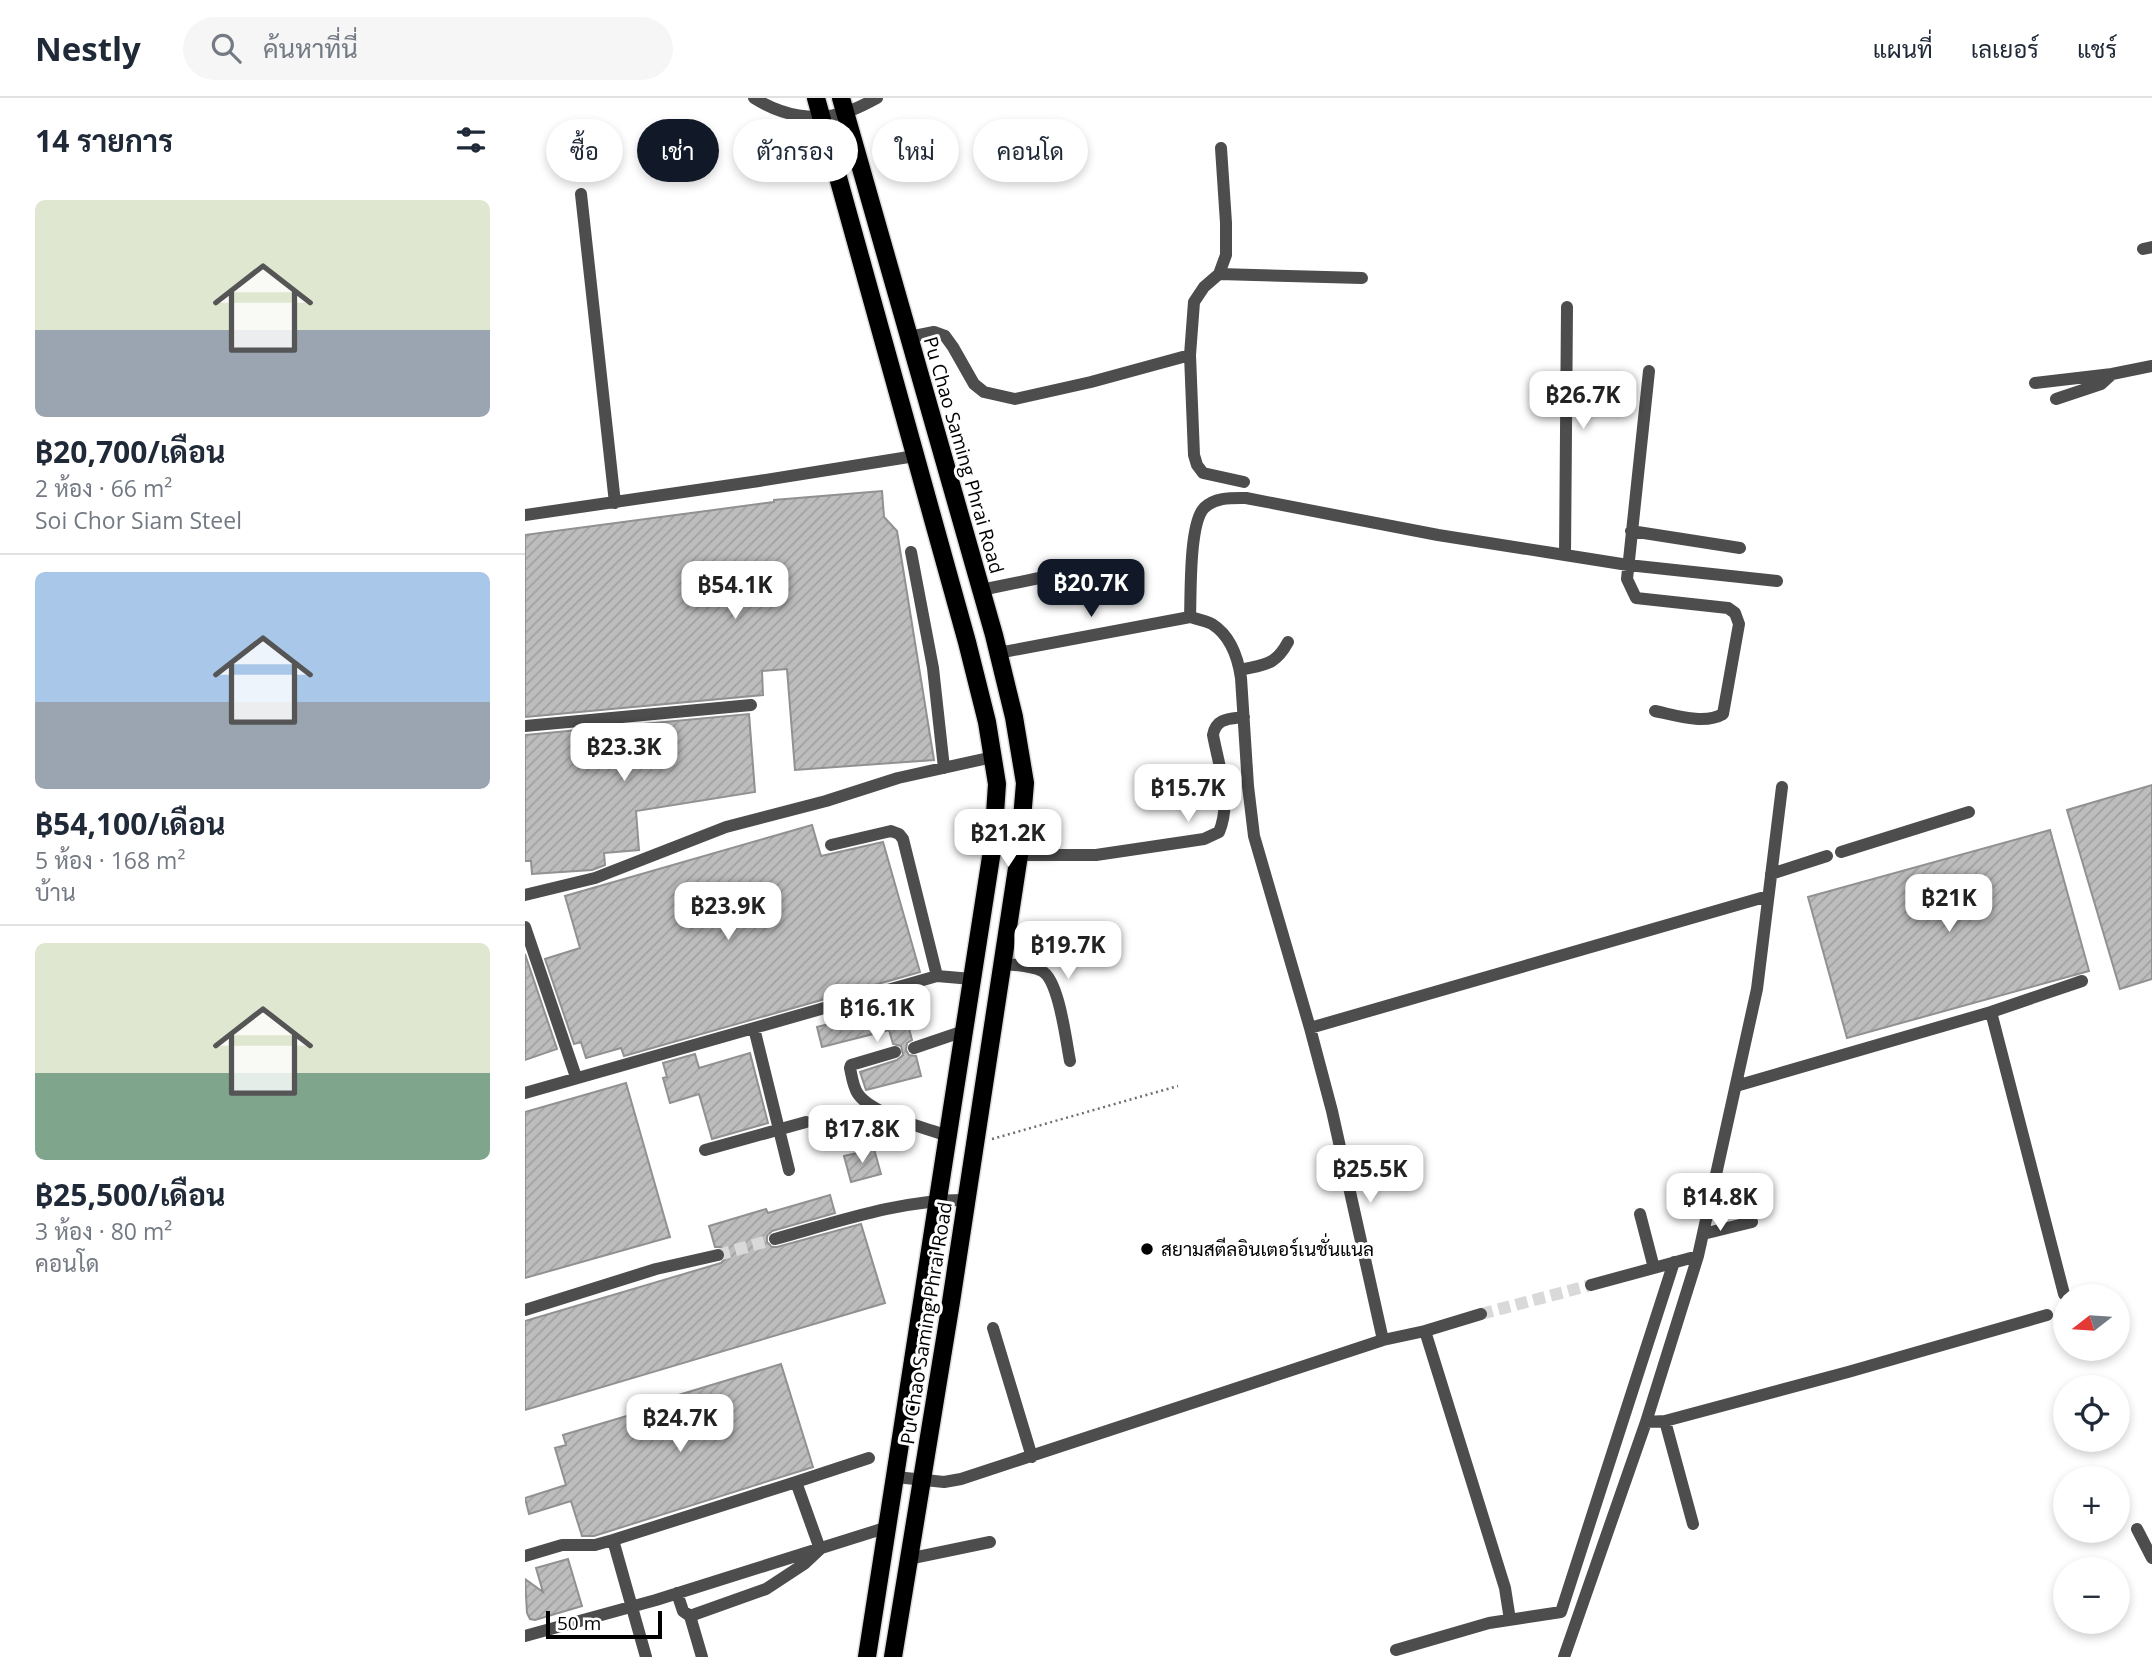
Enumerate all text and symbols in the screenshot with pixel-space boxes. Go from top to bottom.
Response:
search box [183,17,673,80]
text: Nestly [35,26,141,71]
icon: search [207,29,245,67]
text: ค้นหาที่นี่ [263,30,358,66]
text: แผนที่ [1873,32,1933,65]
text: เลเยอร์ [1971,32,2039,65]
text: แชร์ [2077,32,2117,65]
chip: ซื้อ [546,119,623,182]
chip: เช่า [637,119,719,182]
chip: ตัวกรอง [733,119,858,182]
chip: ใหม่ [872,119,959,182]
chip: คอนโด [973,119,1088,182]
text: 14 รายการ [35,120,173,161]
icon: filters [452,121,490,159]
icon: home [200,245,326,371]
street label: Pu Chao Saming Phrai Road [918,334,1010,576]
pin: ฿26.7K [1526,372,1640,431]
text: ฿26.7K [1545,378,1621,410]
text: ฿20,700/เดือน [35,431,226,472]
text: 2 ห้อง · 66 m² [35,472,172,504]
text: Soi Chor Siam Steel [35,504,242,536]
pin: ฿20.7K [1034,560,1148,619]
pin: ฿54.1K [678,561,792,621]
text: ฿20.7K [1053,566,1129,598]
text: ฿54.1K [697,568,773,600]
icon: home [200,617,326,743]
pin: ฿23.3K [567,724,681,783]
text: ฿23.3K [586,730,662,762]
pin: ฿15.7K [1131,764,1245,824]
text: ฿15.7K [1150,771,1226,803]
text: ฿54,100/เดือน [35,803,226,844]
pin: ฿21.2K [951,810,1065,869]
text: ฿21.2K [970,816,1046,848]
text: 5 ห้อง · 168 m² [35,844,185,876]
pin: ฿21K [1908,874,1990,934]
text: บ้าน [35,876,76,908]
text: ฿21K [1921,881,1977,913]
pin: ฿23.9K [671,882,785,942]
text: ฿23.9K [690,889,766,921]
pin: ฿19.7K [1011,922,1125,981]
text: ฿19.7K [1030,928,1106,960]
pin: ฿16.1K [820,984,934,1044]
icon: home [200,988,326,1114]
text: ฿16.1K [839,991,915,1023]
pin: ฿17.8K [805,1105,919,1165]
text: ฿17.8K [824,1112,900,1144]
pin: ฿25.5K [1313,1146,1427,1205]
text: ฿25.5K [1332,1152,1408,1184]
text: ฿25,500/เดือน [35,1174,226,1215]
pin: ฿14.8K [1663,1174,1777,1233]
text: ฿14.8K [1682,1180,1758,1212]
street label: Pu Chao Saming Phrai Road [894,1200,958,1446]
text: 3 ห้อง · 80 m² [35,1215,172,1247]
place label: สยามสตีลอินเตอร์เนชั่นแนล [1161,1233,1374,1262]
marker: สยามสตีลอินเตอร์เนชั่นแนล [1139,1241,1155,1257]
text: คอนโด [35,1247,99,1279]
north arrow [2053,1284,2130,1362]
map controls [2053,1284,2130,1634]
button: locate [2053,1375,2130,1452]
pin: ฿24.7K [623,1394,737,1454]
text: ฿24.7K [642,1401,718,1433]
button: + [2053,1466,2130,1543]
button: − [2053,1557,2130,1634]
scale bar [546,1608,661,1640]
text: 50 m [557,1610,601,1636]

